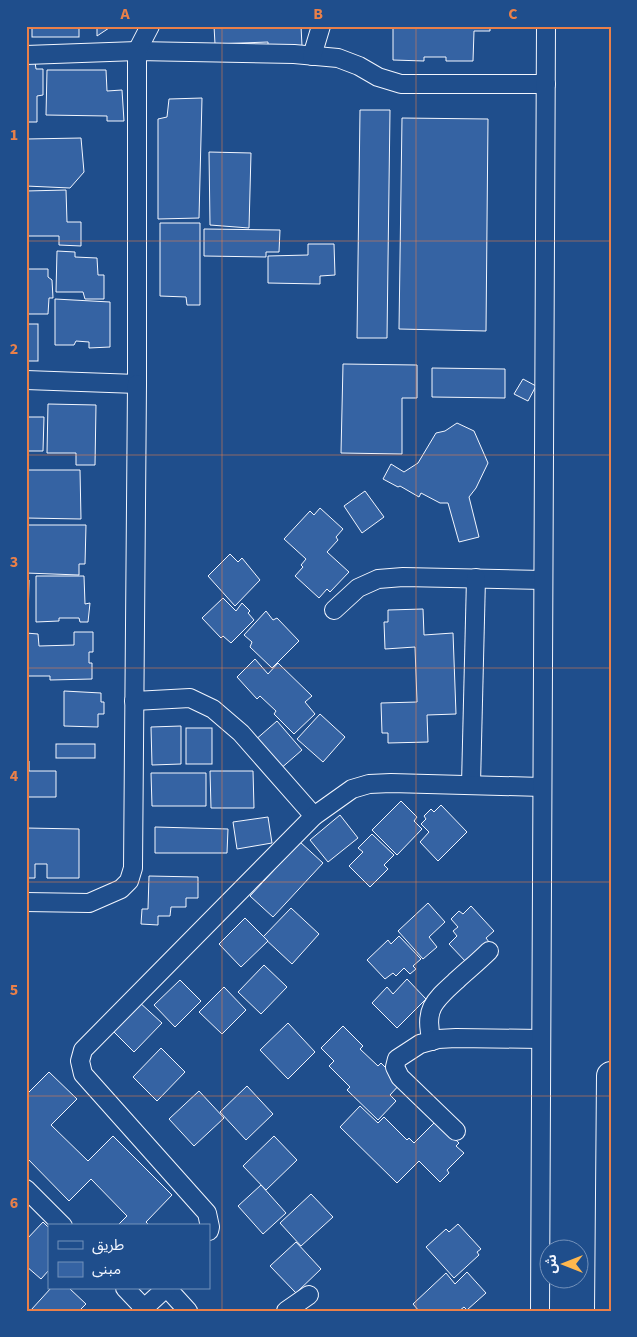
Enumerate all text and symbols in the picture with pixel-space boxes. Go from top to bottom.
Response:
text: A [119,3,130,25]
text: B [313,3,323,25]
text: C [508,3,518,25]
text: 1 [10,124,18,146]
text: 2 [10,338,18,360]
text: 3 [10,551,18,573]
text: 4 [10,765,19,787]
text: 5 [10,979,18,1001]
text: 6 [10,1192,18,1214]
legend [48,1224,210,1290]
text: طريق [92,1235,124,1256]
north arrow [540,1240,590,1290]
text: ش [542,1254,562,1274]
text: مبنى [92,1259,121,1280]

